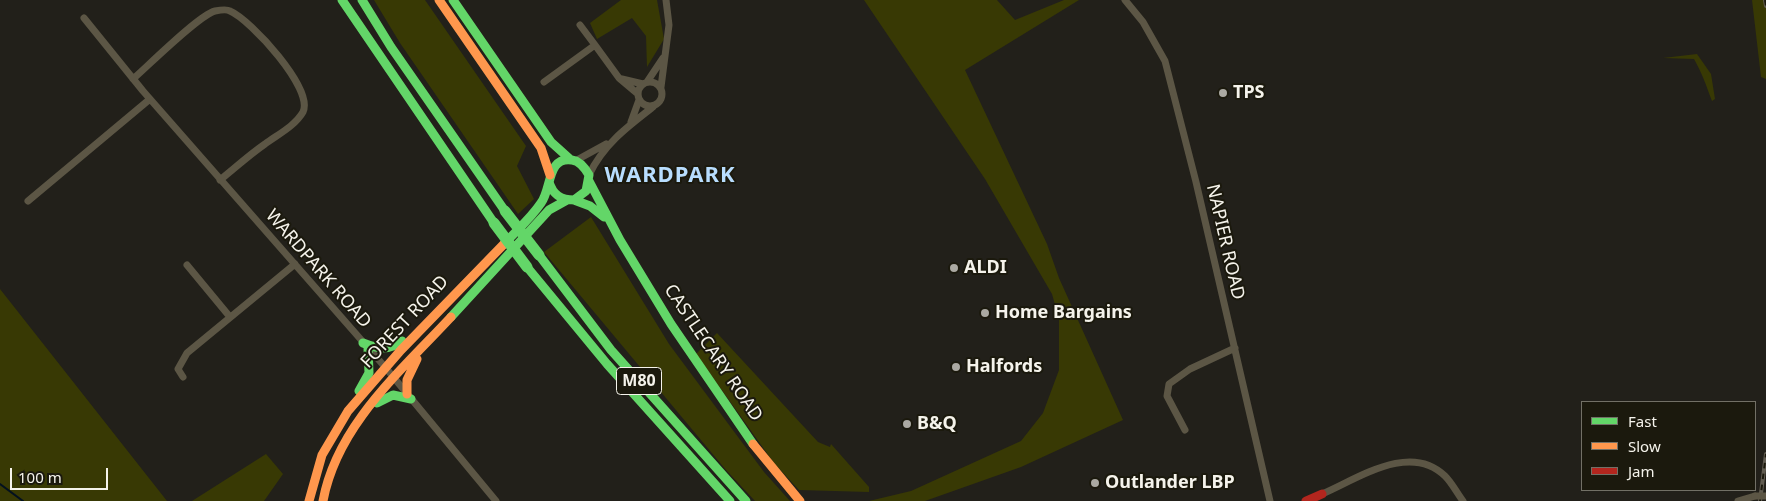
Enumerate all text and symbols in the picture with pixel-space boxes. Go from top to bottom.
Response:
place label: TPS [1233,82,1264,104]
marker: TPS [1217,87,1229,99]
district label: WARDPARK [604,163,736,189]
street label: NAPIER ROAD [1201,182,1249,302]
street label: WARDPARK ROAD [261,205,375,333]
place label: ALDI [964,257,1007,279]
marker: ALDI [948,262,960,274]
street label: FOREST ROAD [357,271,453,373]
street label: CASTLECARY ROAD [659,280,767,426]
place label: Home Bargains [995,302,1132,324]
marker: Home Bargains [979,307,991,319]
place label: Halfords [966,356,1042,378]
marker: Halfords [950,361,962,373]
road number: M80 [616,368,662,394]
legend [1581,401,1756,491]
text: Fast [1628,411,1657,431]
place label: B&Q [917,413,957,435]
marker: B&Q [901,418,913,430]
text: Slow [1628,436,1661,456]
scale bar [12,458,110,490]
text: Jam [1628,461,1655,481]
text: 100 m [18,467,62,487]
place label: Outlander LBP [1105,472,1235,494]
marker: Outlander LBP [1089,477,1101,489]

